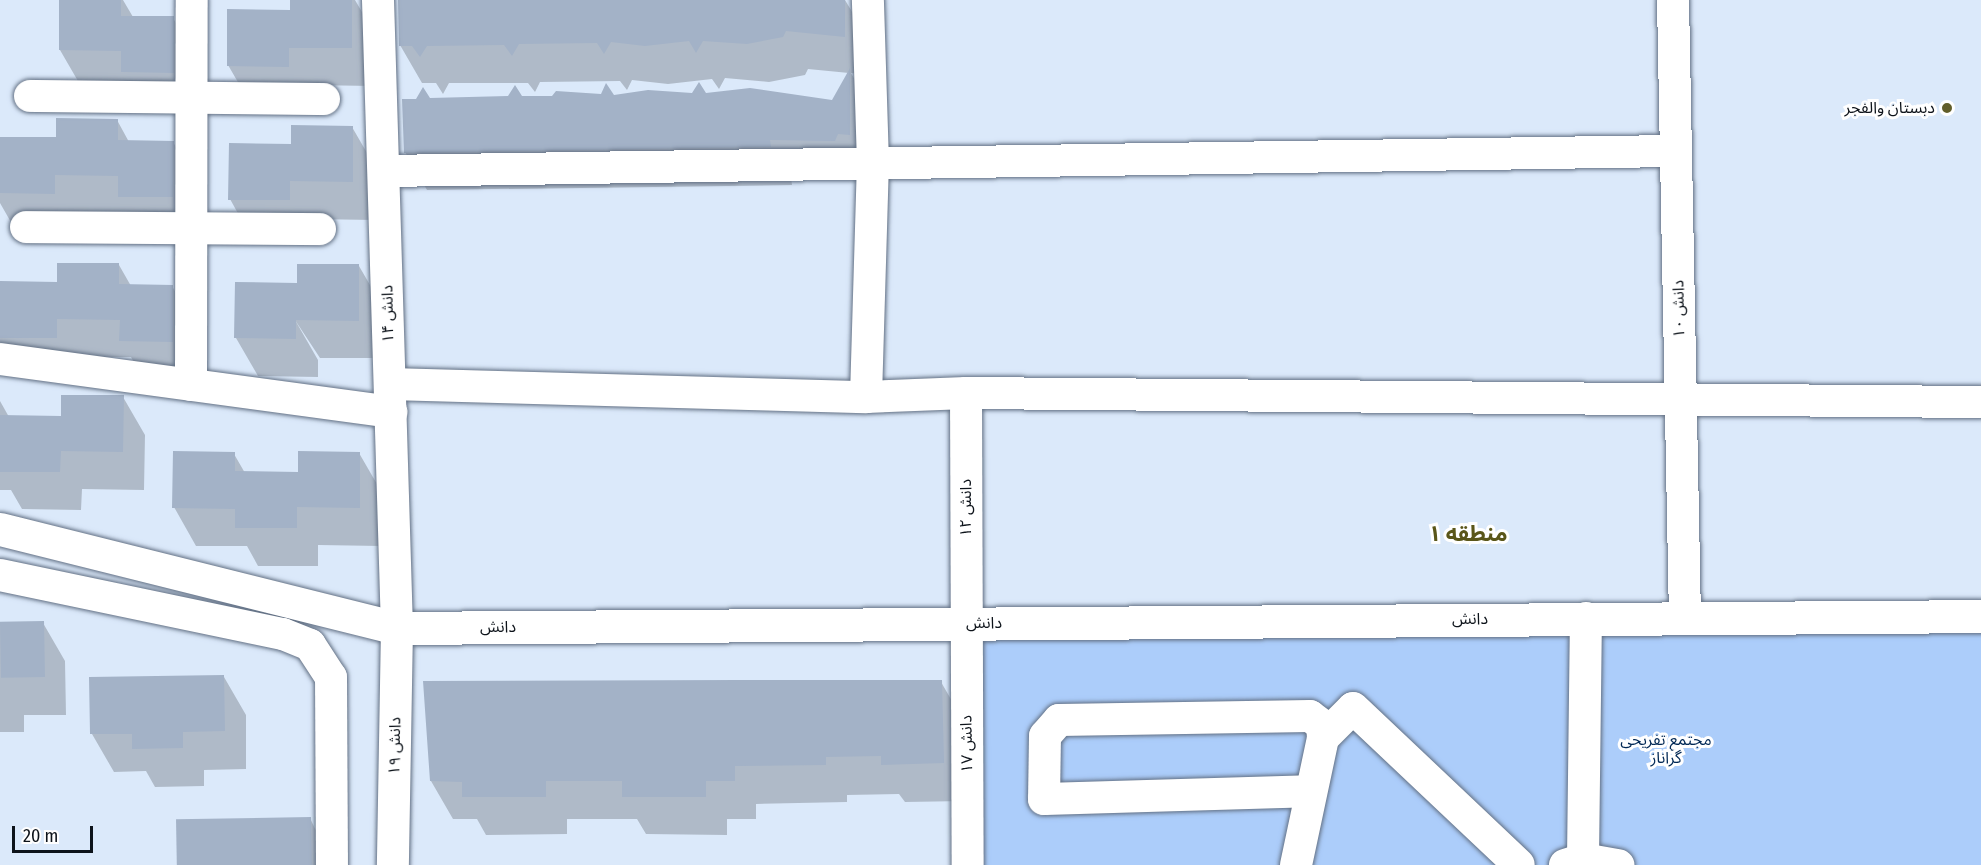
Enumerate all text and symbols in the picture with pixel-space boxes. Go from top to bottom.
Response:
place label: دبستان والفجر [1845,98,1935,118]
marker: دبستان والفجر [1940,101,1954,115]
street label: دانش ۱۰ [1669,280,1689,338]
street label: دانش ۱۴ [378,285,398,343]
street label: دانش ۱۲ [956,479,976,537]
district label: منطقه ۱ [1428,521,1508,547]
street label: دانش [1452,609,1488,629]
street label: دانش [966,613,1002,633]
street label: دانش [480,617,516,637]
street label: دانش ۱۷ [957,715,977,773]
street label: دانش ۱۹ [385,717,405,775]
park label: مجتمع تفریحی گراناز [1620,730,1712,768]
scale bar [15,814,96,852]
text: 20 m [23,825,58,847]

